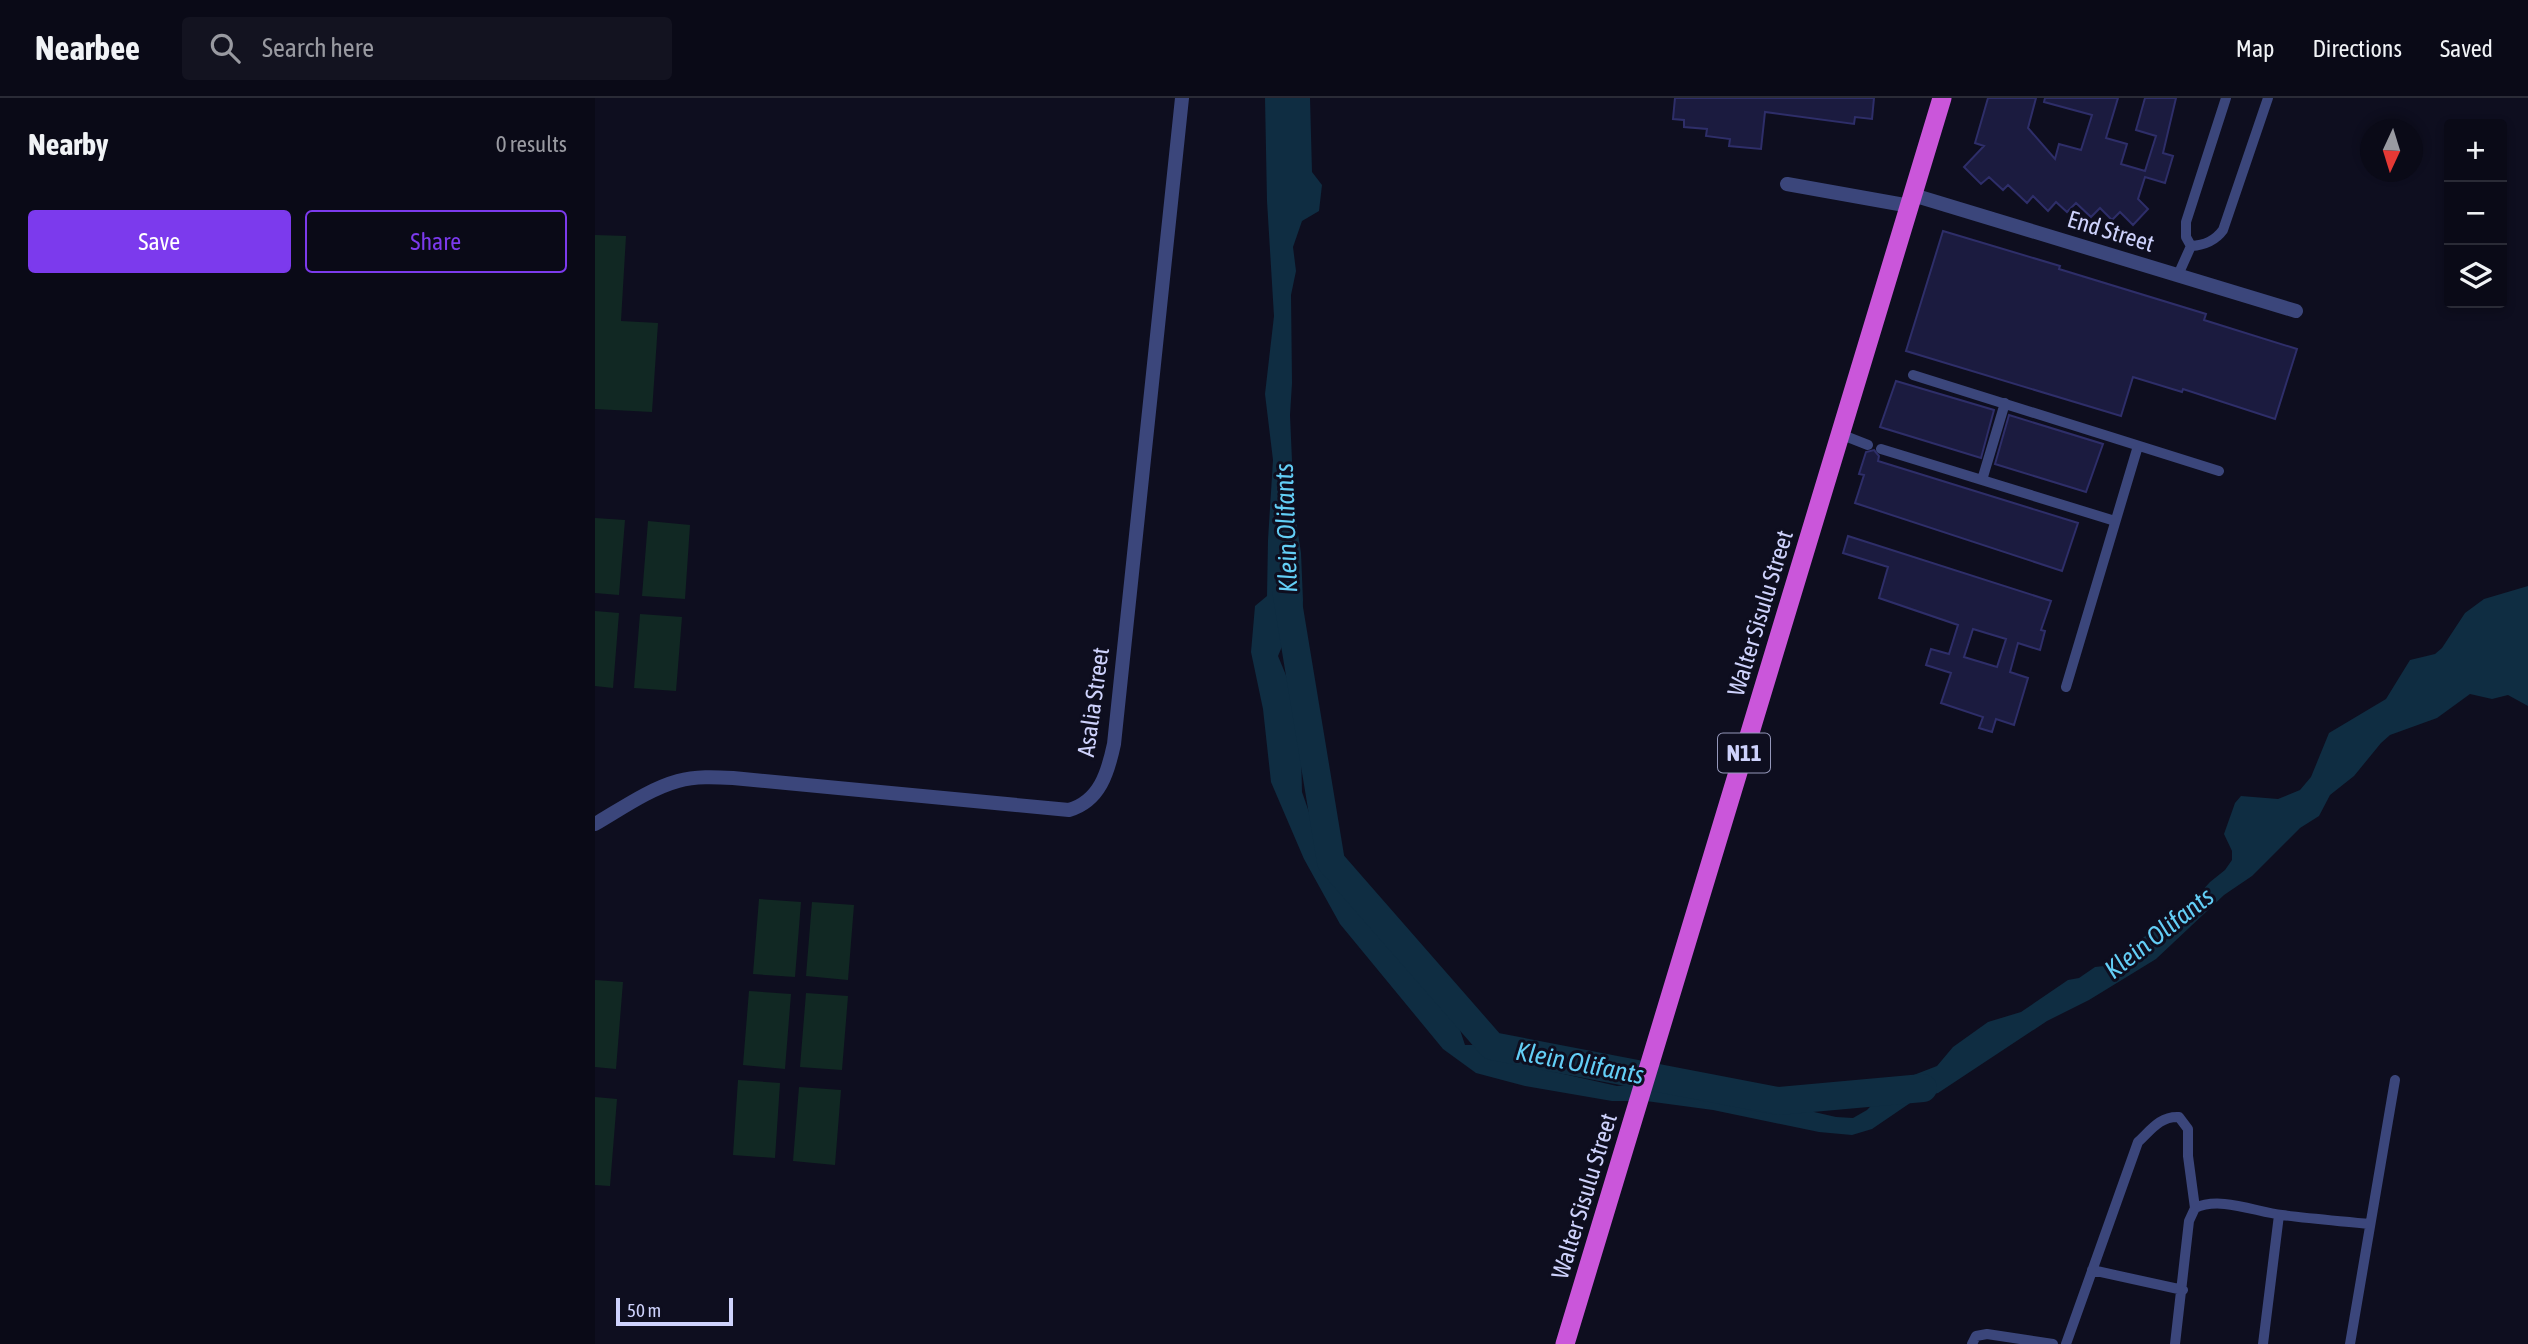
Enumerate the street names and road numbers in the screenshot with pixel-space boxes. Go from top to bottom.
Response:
street label: End Street [2064,205,2158,257]
street label: Walter Sisulu Street [1722,527,1798,699]
street label: Asalia Street [1072,645,1114,759]
road number: N11 [1718,734,1770,772]
street label: Walter Sisulu Street [1546,1110,1622,1282]

